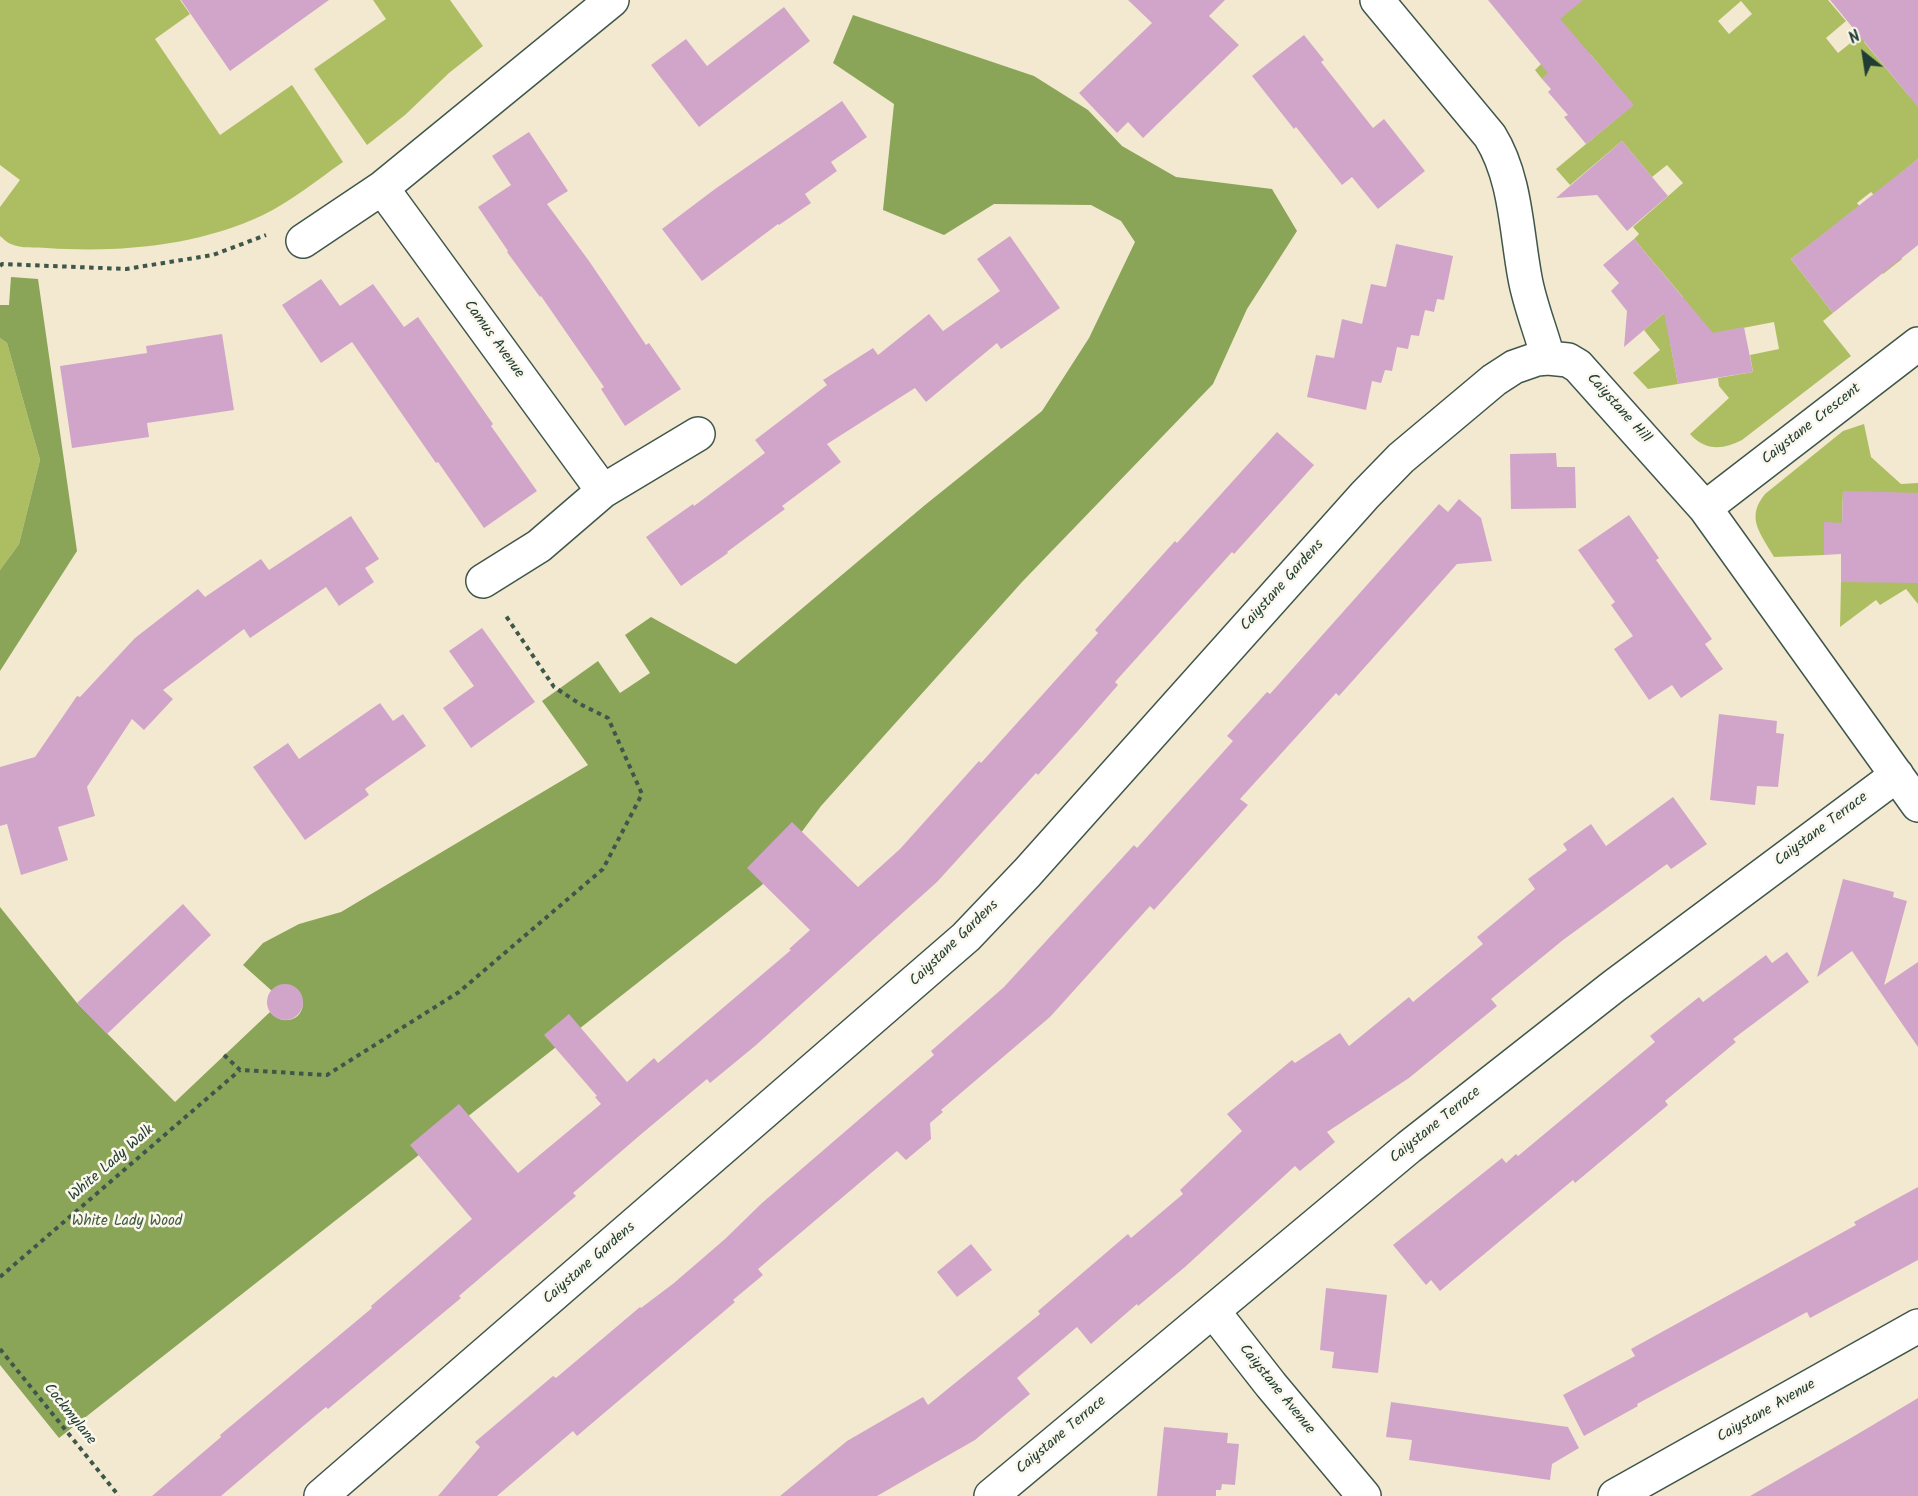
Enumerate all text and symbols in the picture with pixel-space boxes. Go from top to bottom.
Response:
north arrow [1834,24,1894,84]
text: N [1844,25,1865,51]
street label: Camus Avenue [459,298,527,382]
street label: Caiystane Hill [1582,370,1654,448]
street label: Caiystane Crescent [1759,381,1865,469]
street label: Caiystane Gardens [1237,537,1329,635]
street label: Caiystane Terrace [1772,789,1872,871]
street label: Caiystane Gardens [907,897,1003,991]
street label: Caiystane Terrace [1387,1084,1485,1168]
street label: White Lady Walk [66,1122,158,1206]
park label: White Lady Wood [72,1213,182,1231]
street label: Caiystane Gardens [540,1219,640,1309]
street label: Caiystane Avenue [1234,1341,1318,1439]
street label: Caiystane Avenue [1715,1377,1819,1447]
street label: Cockmylane [39,1381,99,1449]
street label: Caiystane Terrace [1013,1393,1111,1479]

